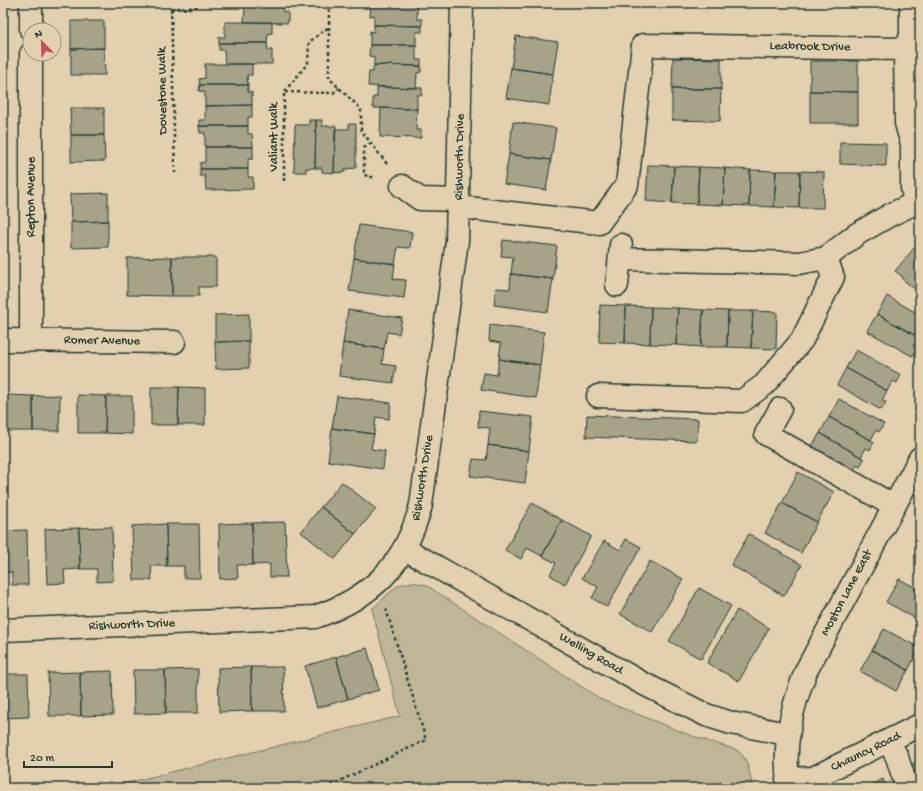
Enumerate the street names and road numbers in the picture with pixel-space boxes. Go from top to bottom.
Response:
street label: Leabrook Drive [769,39,851,55]
street label: Dovestone Walk [155,46,171,136]
street label: Valiant Walk [267,101,282,172]
street label: Rishworth Drive [452,113,468,200]
street label: Repton Avenue [24,157,39,237]
street label: Romer Avenue [64,333,141,349]
street label: Rishworth Drive [409,434,437,522]
street label: Moston Lane East [818,546,877,639]
street label: Rishworth Drive [88,616,176,634]
street label: Welling Road [556,630,627,679]
street label: Chauncy Road [829,728,905,775]

